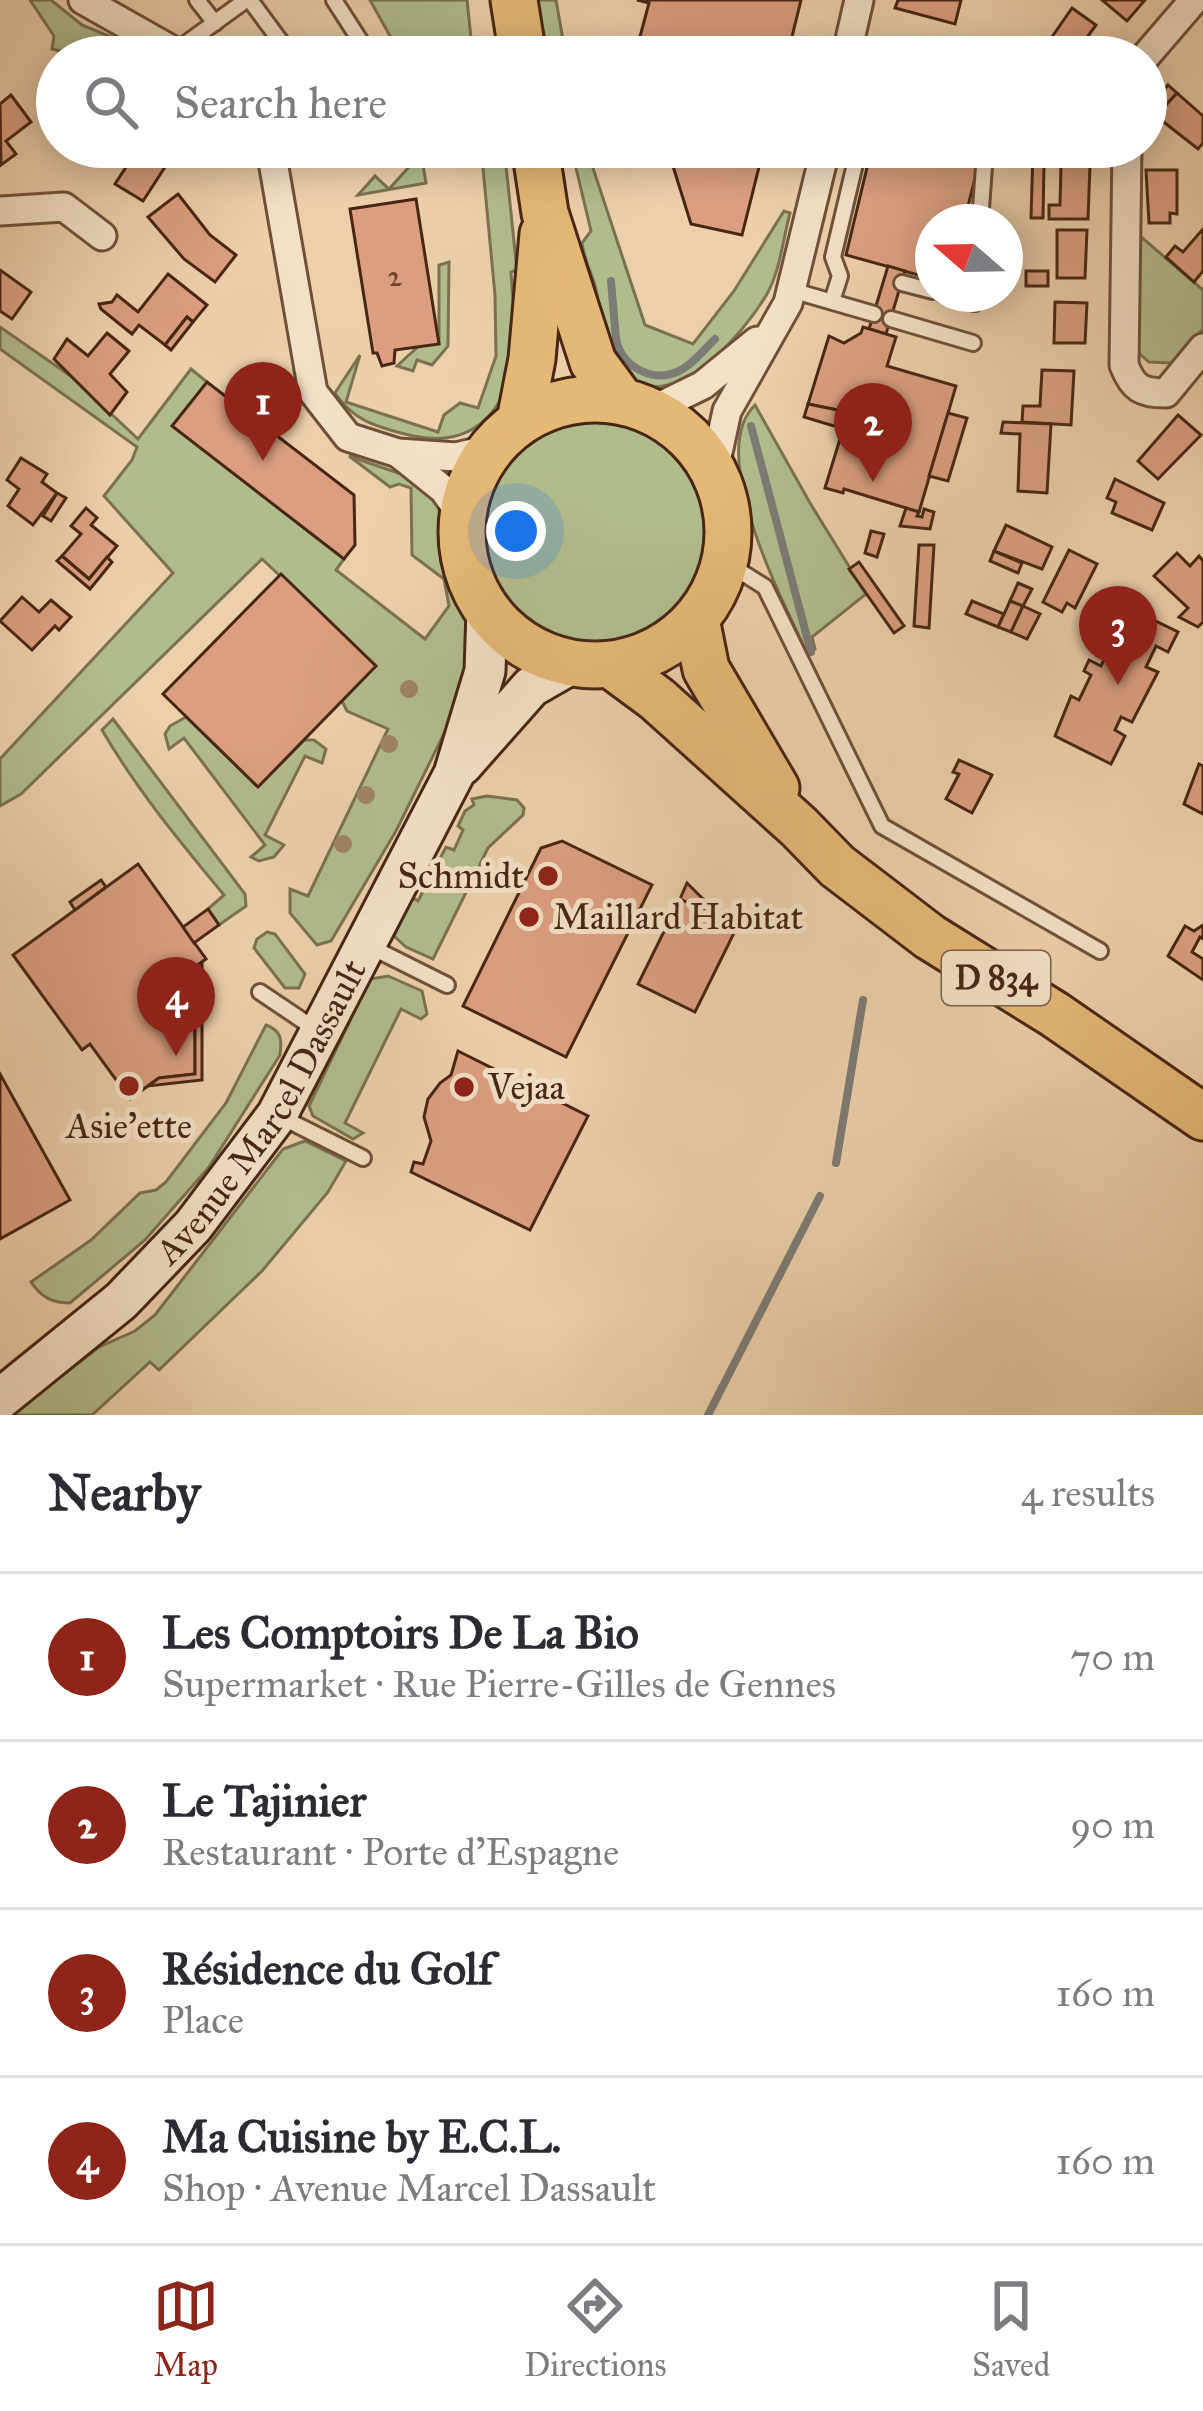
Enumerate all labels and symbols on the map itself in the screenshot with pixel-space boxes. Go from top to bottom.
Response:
north arrow [915,204,1023,312]
house number: 2 [388,258,403,294]
pin: 1 [224,362,302,461]
pin: 2 [834,383,912,482]
your location [486,501,546,561]
pin: 3 [1079,586,1157,685]
place label: Schmidt [397,854,524,898]
marker: Schmidt [535,863,561,889]
place label: Maillard Habitat [553,895,803,939]
marker: Maillard Habitat [516,904,542,930]
road number: D 834 [942,951,1050,1005]
street label: Avenue Marcel Dassault [145,952,376,1275]
pin: 4 [137,957,215,1056]
place label: Vejaa [487,1065,565,1109]
marker: Asie'ette [116,1073,142,1099]
marker: Vejaa [451,1074,477,1100]
place label: Asie'ette [64,1104,192,1148]

